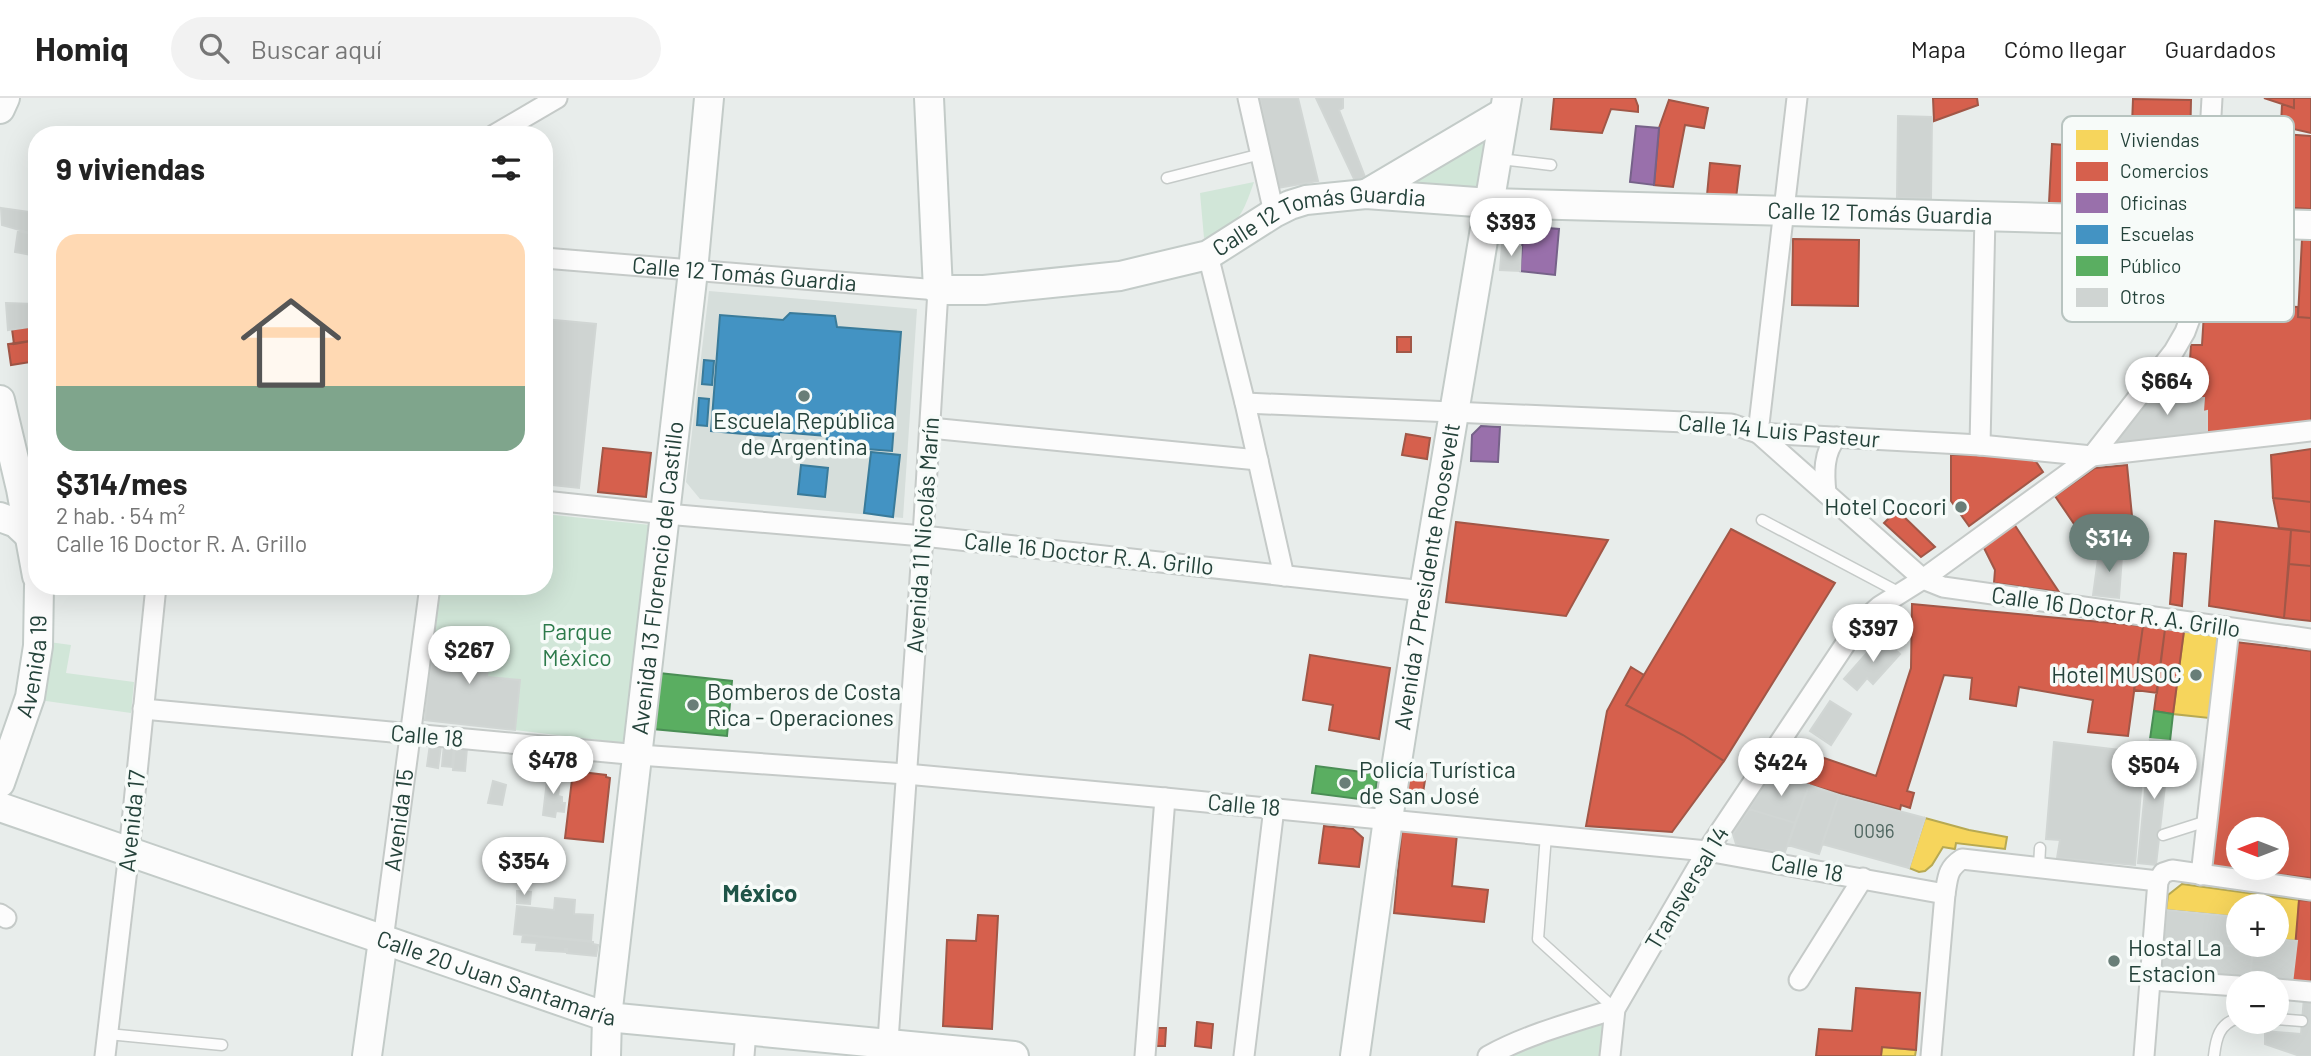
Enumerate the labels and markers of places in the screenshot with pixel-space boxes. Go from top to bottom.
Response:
pin: $393 [1470,198,1552,258]
pin: $664 [2126,358,2208,417]
marker: Escuela República de Argentina [796,388,812,404]
place label: Escuela República de Argentina [713,406,895,460]
place label: Hotel Cocori [1824,492,1947,520]
marker: Hotel Cocori [1953,499,1969,515]
pin: $314 [2068,514,2150,574]
pin: $397 [1832,604,1914,664]
pin: $267 [428,626,510,686]
place label: Hotel MUSOC [2051,660,2182,688]
marker: Hotel MUSOC [2188,667,2204,683]
place label: Bomberos de Costa Rica - Operaciones [707,677,901,731]
marker: Bomberos de Costa Rica - Operaciones [685,697,701,713]
pin: $478 [512,736,594,796]
pin: $424 [1740,738,1822,798]
pin: $504 [2113,742,2195,801]
place label: Policía Turística de San José [1359,755,1516,809]
marker: Policía Turística de San José [1337,775,1353,791]
pin: $354 [483,838,565,897]
place label: Hostal La Estacion [2128,933,2221,987]
marker: Hostal La Estacion [2106,953,2122,969]

